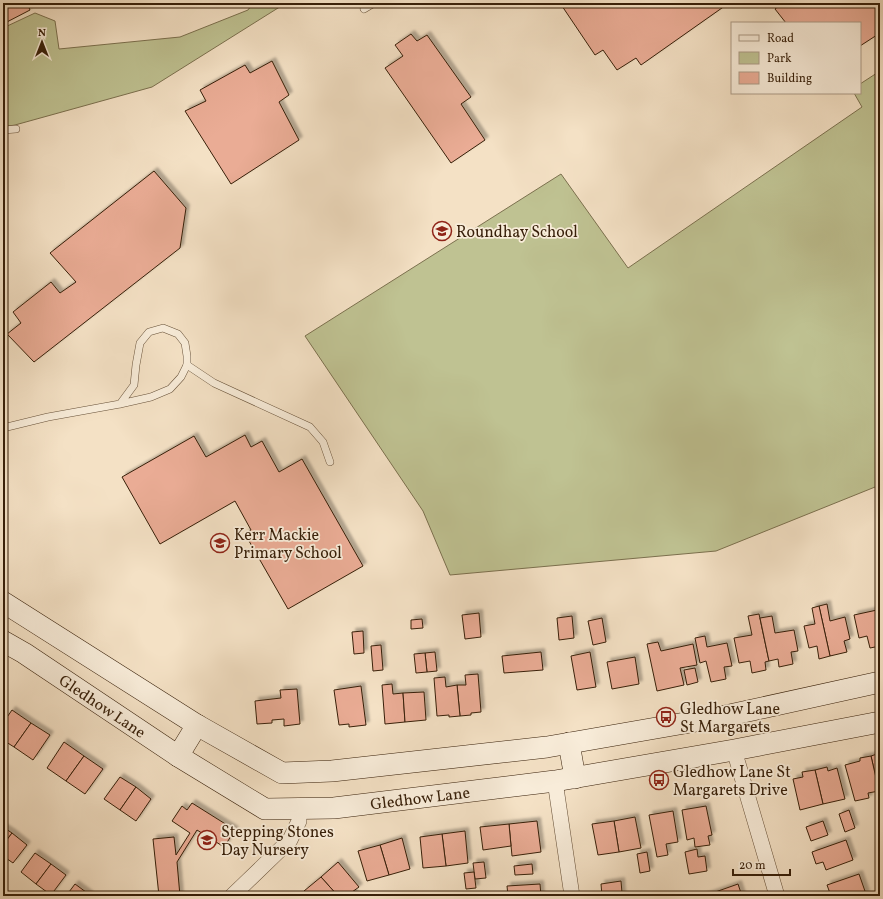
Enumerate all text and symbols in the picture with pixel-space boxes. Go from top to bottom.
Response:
north arrow [22,22,62,62]
legend [731,22,861,94]
text: N [38,26,46,41]
text: Road [767,31,794,47]
text: Park [767,51,792,67]
text: Building [767,71,812,87]
school or university icon: Roundhay School [431,220,453,242]
place label: Roundhay School [456,222,578,244]
place label: Kerr Mackie Primary School [234,525,342,565]
school or university icon: Kerr Mackie Primary School [209,532,231,554]
street label: Gledhow Lane [54,670,149,744]
place label: Gledhow Lane St Margarets [680,699,780,739]
bus stop icon: Gledhow Lane St Margarets [655,706,677,728]
place label: Gledhow Lane St Margarets Drive [673,762,791,802]
bus stop icon: Gledhow Lane St Margarets Drive [648,769,670,791]
street label: Gledhow Lane [369,782,471,816]
place label: Stepping Stones Day Nursery [221,822,334,862]
school or university icon: Stepping Stones Day Nursery [196,829,218,851]
scale bar [733,851,790,877]
text: 20 m [739,858,766,874]

